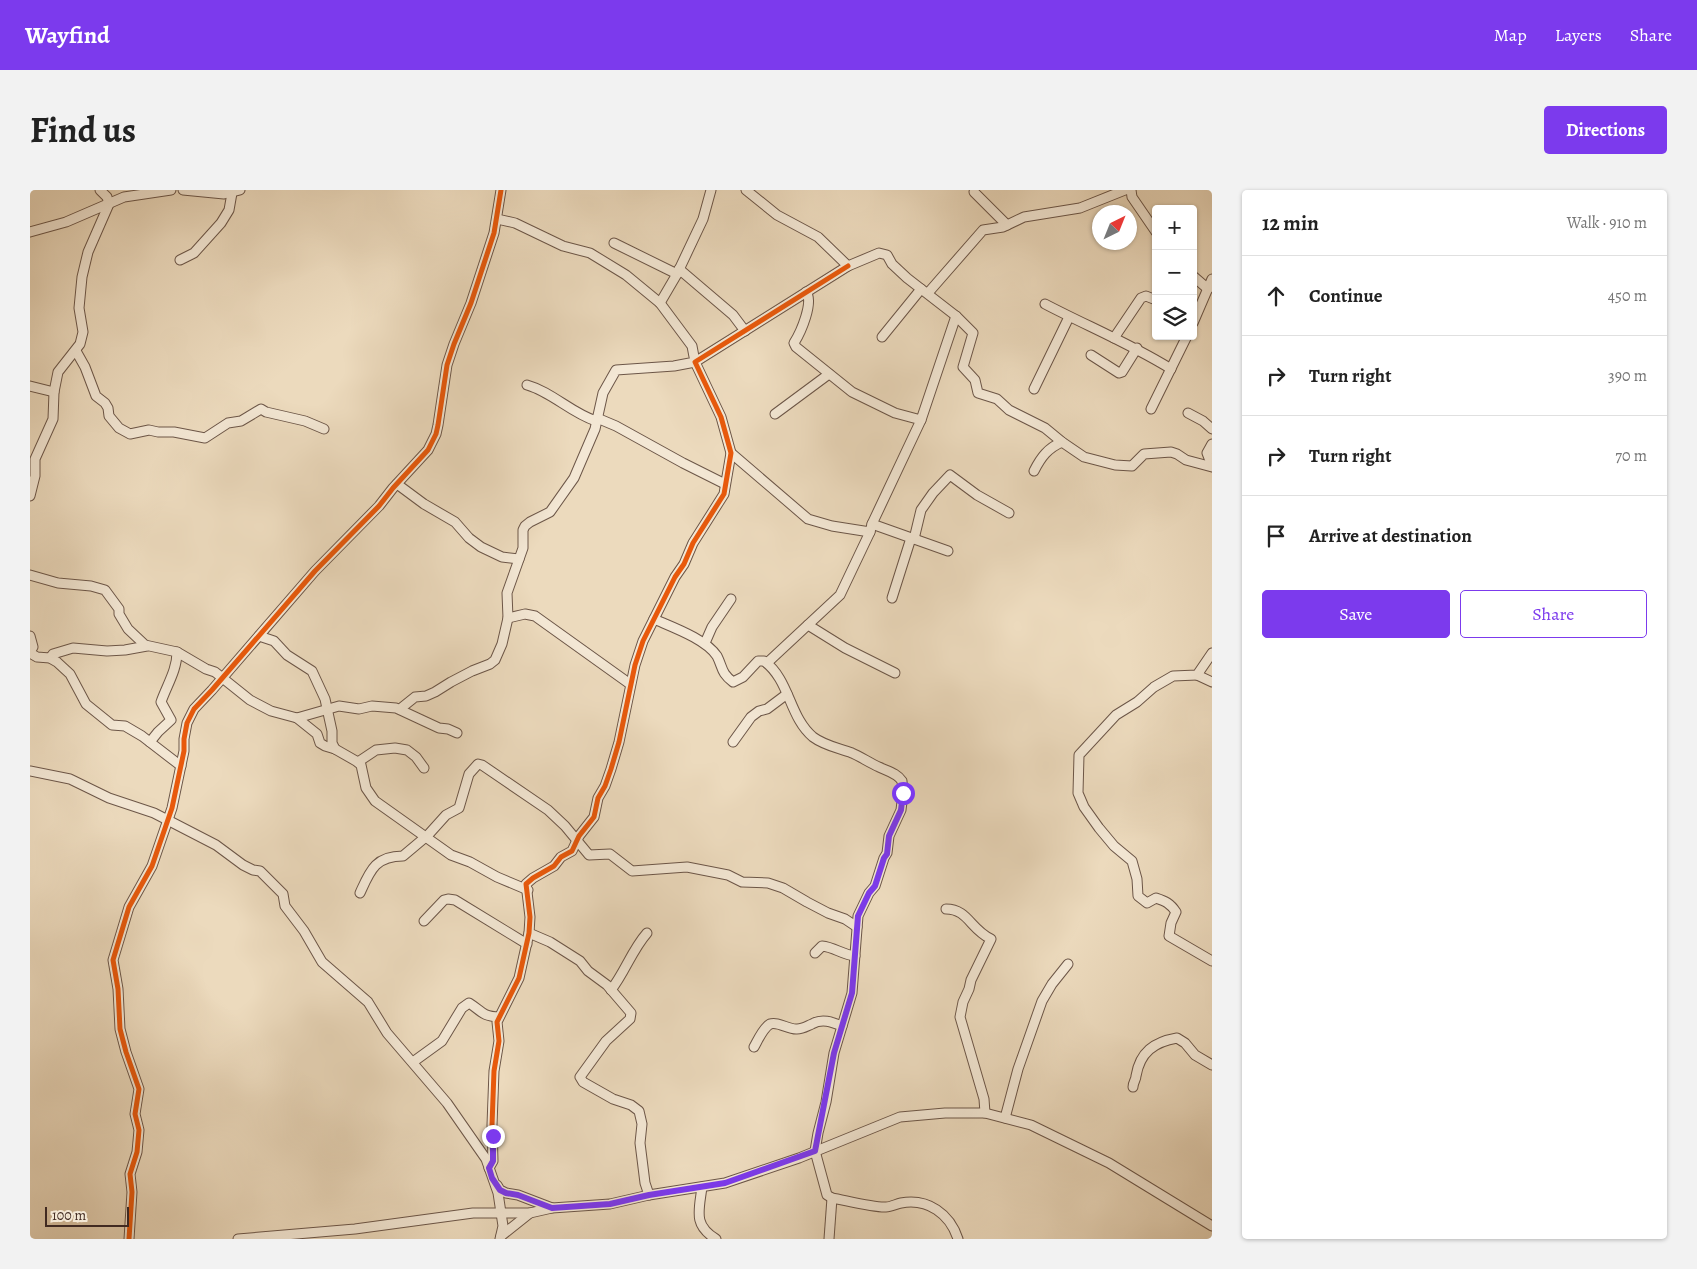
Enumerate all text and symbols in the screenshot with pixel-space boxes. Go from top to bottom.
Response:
text: Wayfind [25,19,110,51]
text: Map [1494,23,1527,47]
text: Layers [1555,23,1602,47]
text: Share [1630,23,1672,47]
text: Find us [30,106,136,154]
button: Directions [1544,106,1667,154]
north arrow [1092,205,1137,250]
map controls [1152,205,1197,340]
button: + [1152,205,1197,250]
text: 12 min [1262,209,1319,237]
text: Walk · 910 m [1567,212,1647,234]
button: − [1152,250,1197,295]
icon: ahead [1262,282,1290,310]
text: Continue [1309,283,1383,309]
text: 450 m [1608,285,1647,307]
button: layers [1152,295,1197,340]
icon: right [1262,362,1290,390]
text: Turn right [1309,363,1391,389]
text: 390 m [1608,365,1647,387]
icon: right [1262,442,1290,470]
text: Turn right [1309,443,1391,469]
text: 70 m [1615,445,1647,467]
icon: arrive [1262,522,1290,550]
text: Arrive at destination [1309,523,1472,549]
button: Save [1262,590,1450,638]
button: Share [1460,590,1647,638]
route start [892,782,915,805]
route end [482,1125,505,1148]
scale bar [45,1204,129,1227]
text: 100 m [52,1206,86,1225]

